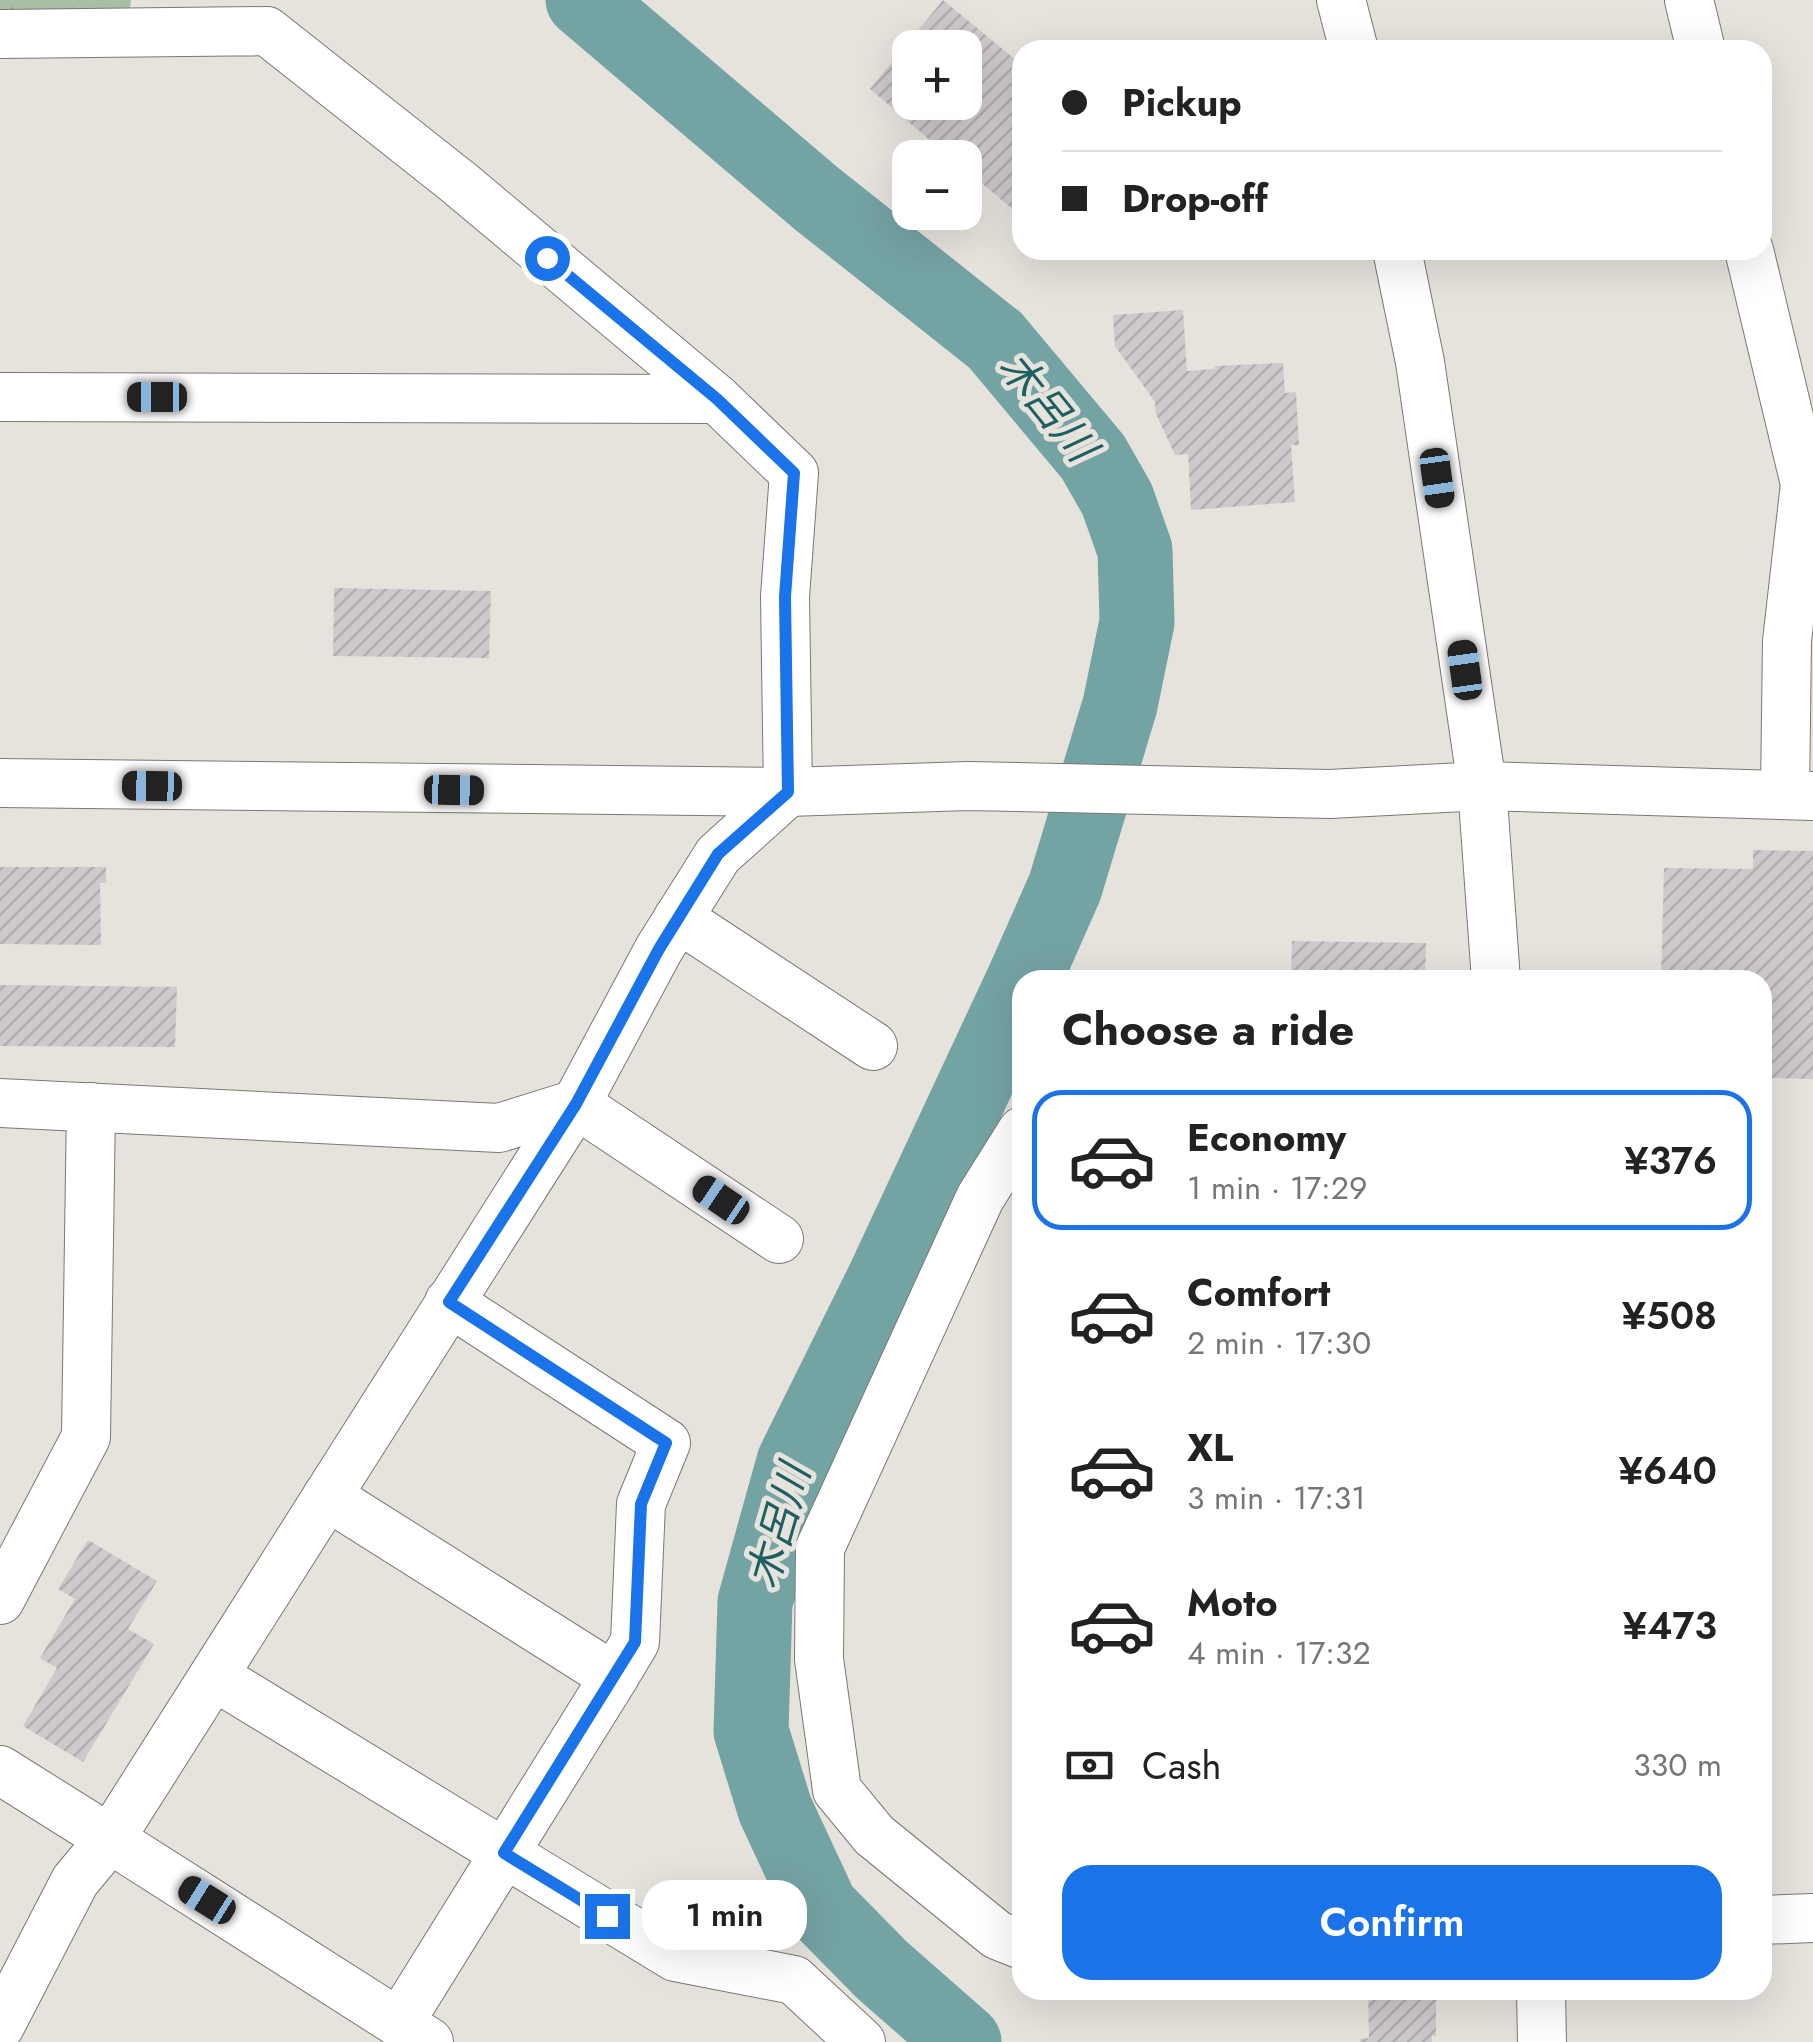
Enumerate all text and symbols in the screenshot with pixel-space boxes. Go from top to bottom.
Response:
map controls [892,30,982,230]
button: + [892,30,982,120]
text: Pickup [1122,75,1242,130]
button: − [892,140,982,230]
text: Drop-off [1122,171,1268,226]
route start [525,236,570,281]
water label: 木呂川 [984,338,1113,478]
car [127,382,187,412]
car [1418,446,1456,510]
car [1446,638,1484,702]
car [122,770,182,802]
car [424,774,484,806]
text: Choose a ride [1062,997,1354,1062]
text: Economy [1187,1110,1346,1165]
icon: car [1067,1115,1157,1205]
text: ¥376 [1624,1133,1717,1188]
text: 1 min · 17:29 [1187,1165,1367,1211]
car [688,1171,754,1229]
text: Comfort [1187,1265,1330,1320]
icon: car [1067,1270,1157,1360]
text: ¥508 [1622,1288,1717,1343]
text: 2 min · 17:30 [1187,1320,1371,1366]
text: XL [1187,1420,1233,1475]
icon: car [1067,1425,1157,1515]
text: ¥640 [1619,1443,1717,1498]
water label: 木呂川 [732,1453,826,1595]
text: 3 min · 17:31 [1187,1475,1366,1521]
text: Moto [1187,1575,1278,1630]
icon: car [1067,1580,1157,1670]
text: ¥473 [1623,1598,1717,1653]
text: 4 min · 17:32 [1187,1630,1371,1676]
icon: cash [1062,1738,1117,1793]
text: Cash [1142,1738,1222,1793]
text: 330 m [1633,1742,1722,1788]
button: Confirm [1062,1865,1722,1980]
car [174,1871,240,1929]
callout: 1 min [642,1881,807,1951]
text: 1 min [686,1892,763,1938]
route end [585,1894,630,1939]

